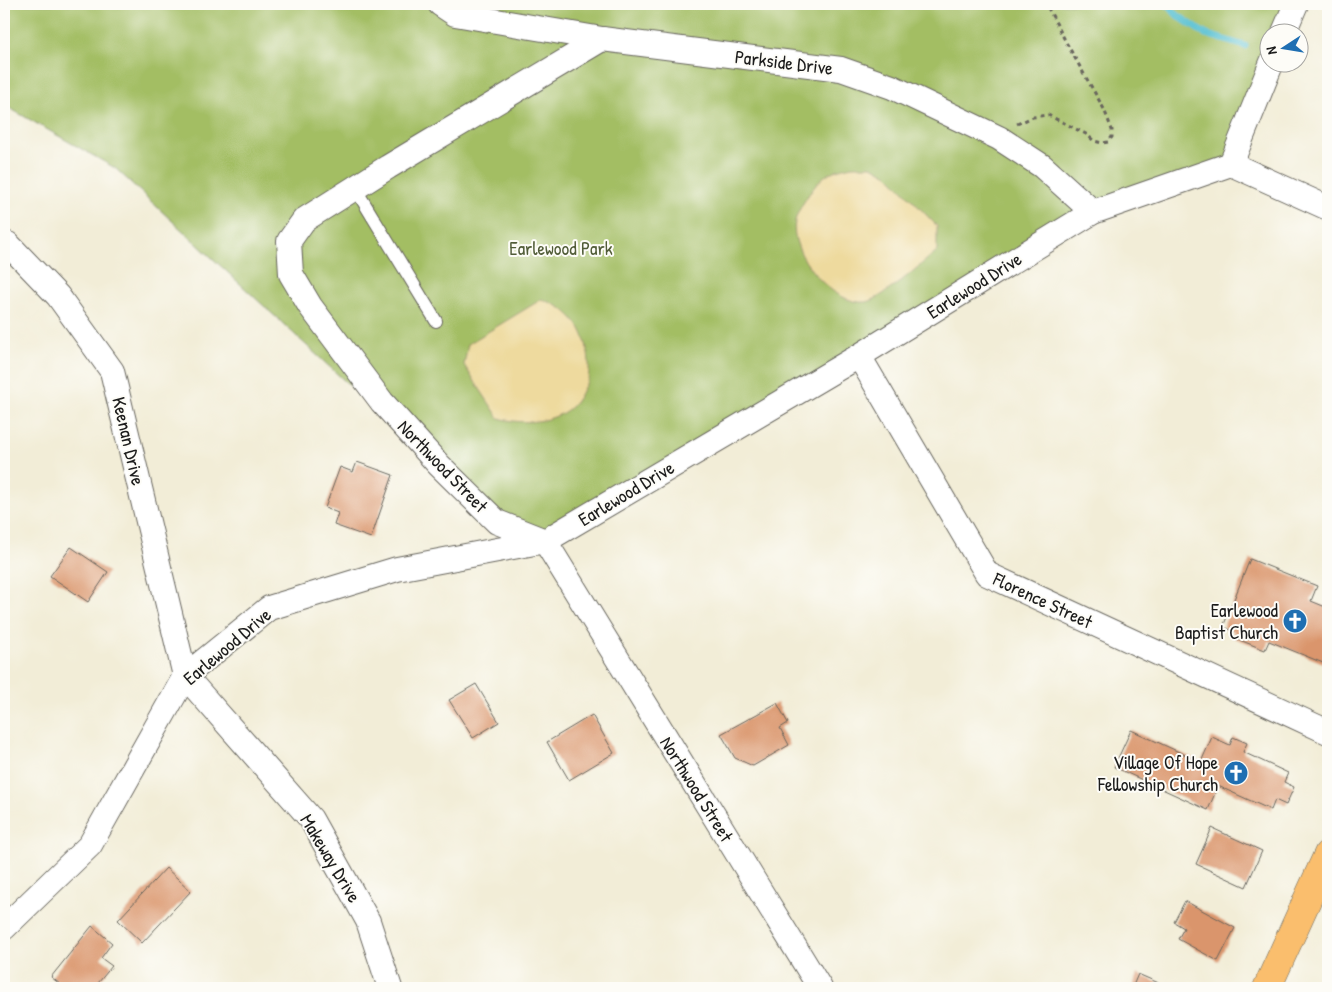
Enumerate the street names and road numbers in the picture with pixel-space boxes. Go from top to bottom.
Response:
street label: Parkside Drive [734,43,835,81]
street label: Earlewood Drive [922,245,1027,324]
street label: Keenan Drive [106,394,152,488]
street label: Northwood Street [392,414,494,518]
street label: Earlewood Drive [573,454,679,532]
street label: Florence Street [988,565,1097,635]
street label: Earlewood Drive [177,601,277,690]
street label: Northwood Street [654,731,740,847]
street label: Makeway Drive [294,809,368,907]

